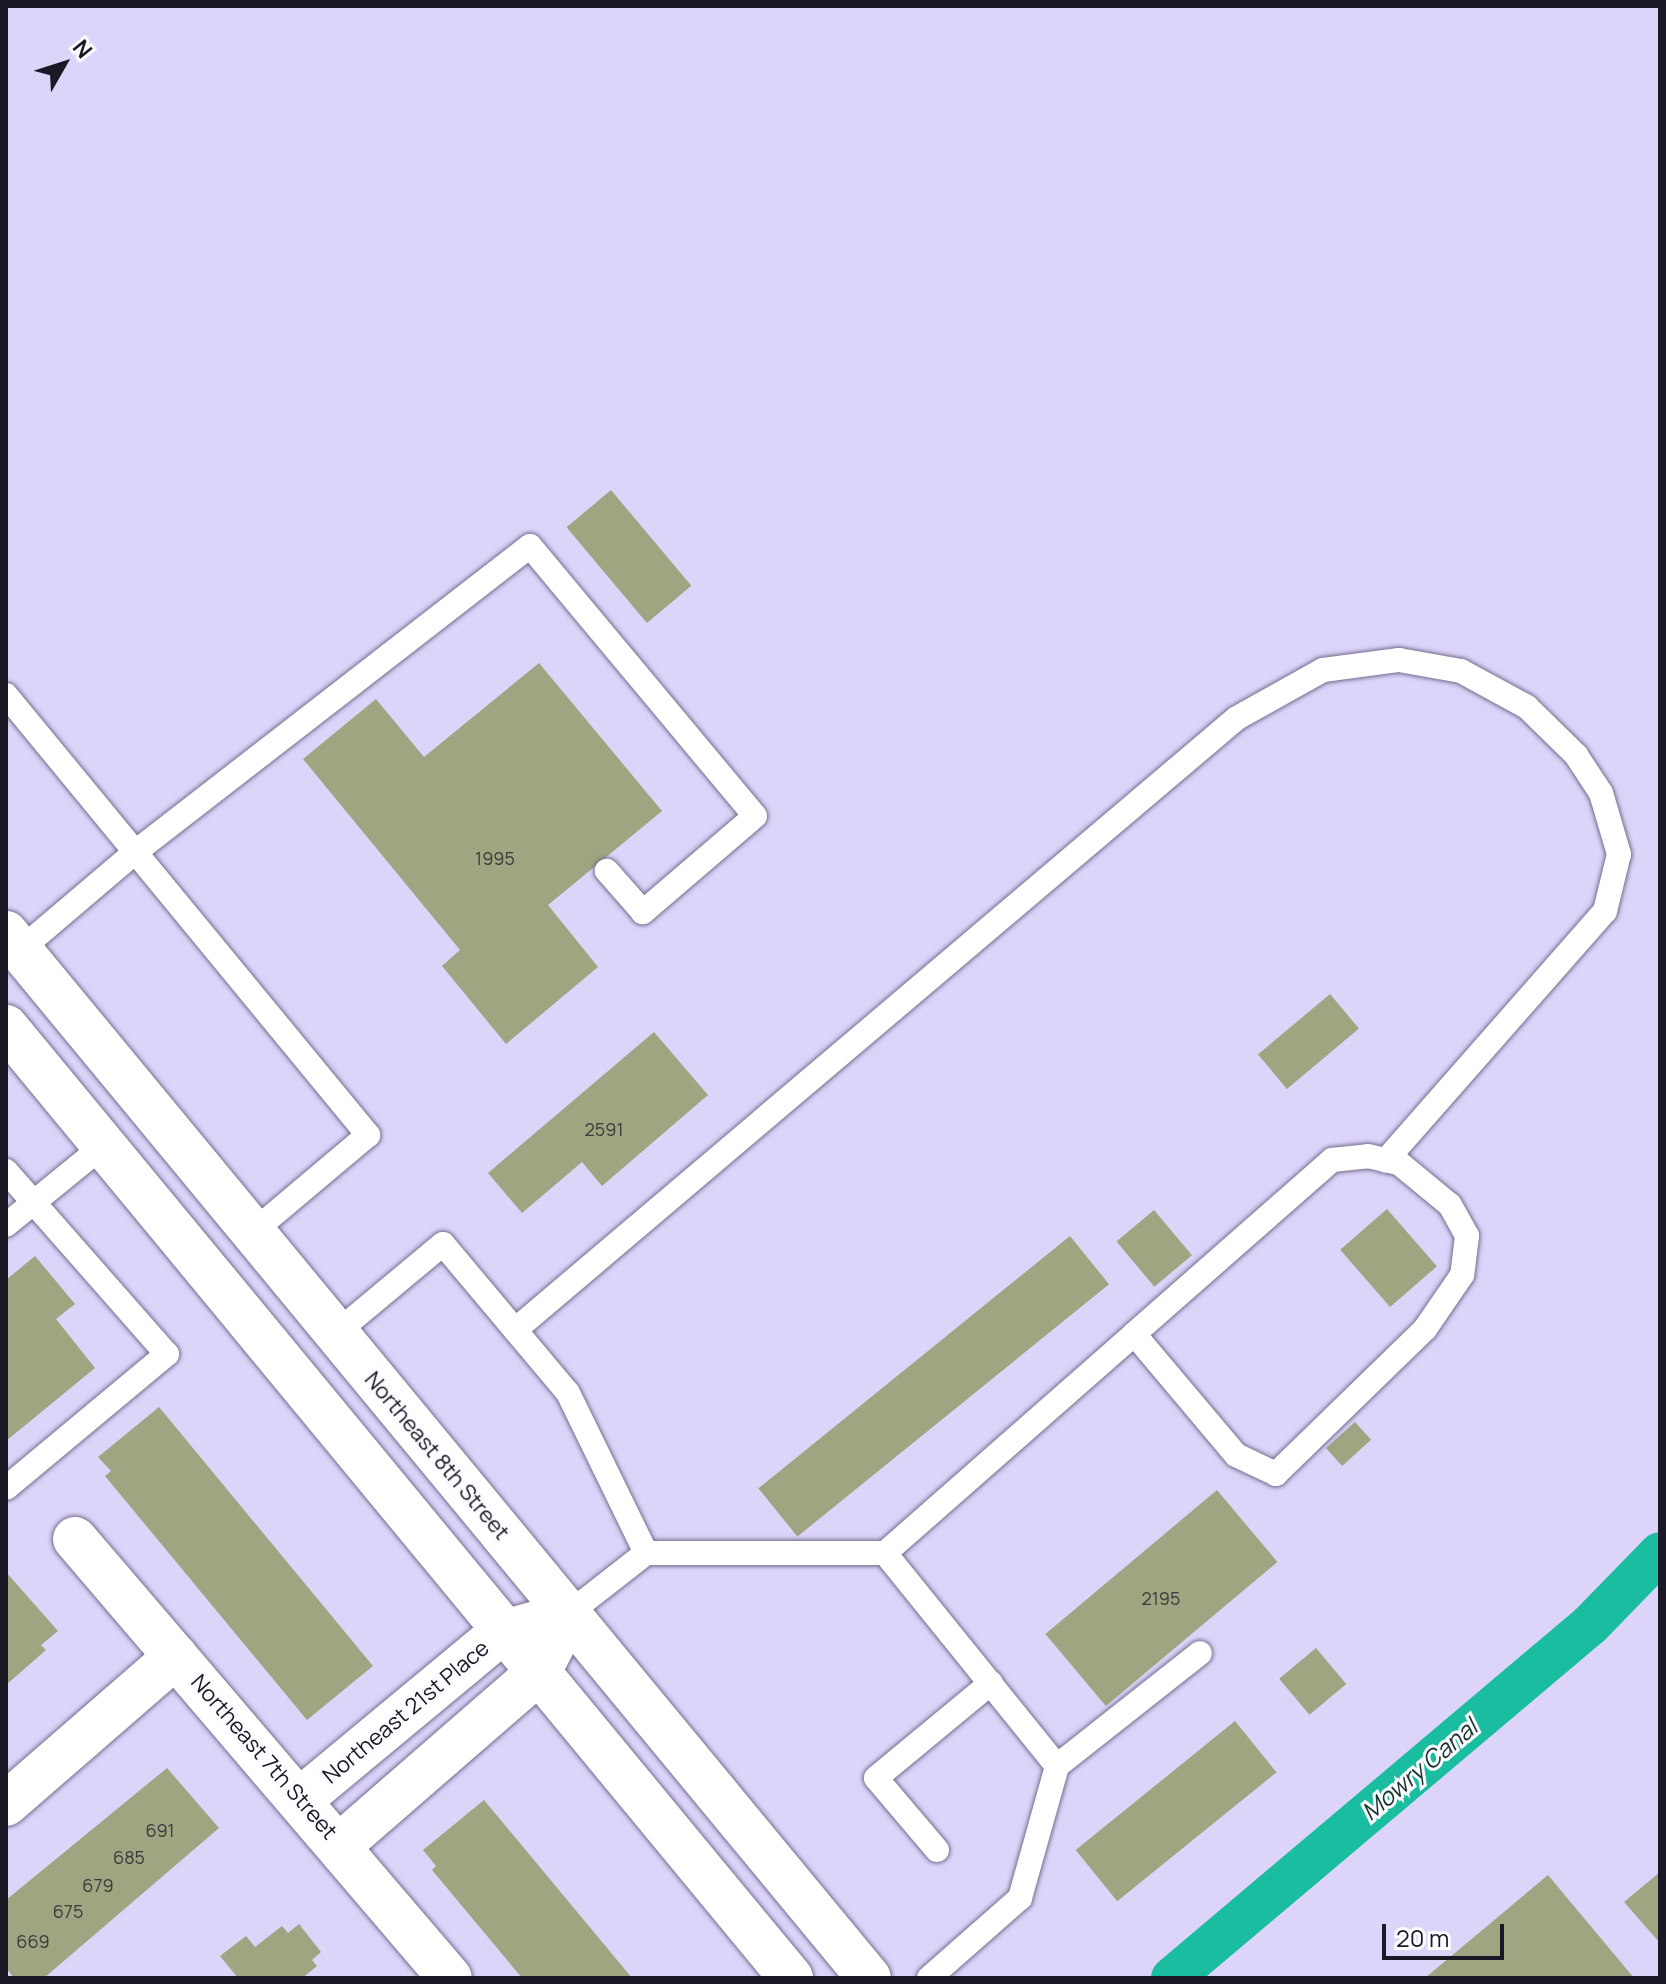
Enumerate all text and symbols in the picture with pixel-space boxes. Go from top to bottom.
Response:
north arrow [24,24,104,104]
text: N [66,33,99,64]
house number: 1995 [475,847,515,869]
house number: 2591 [585,1118,623,1140]
street label: Northeast 8th Street [359,1367,515,1545]
house number: 2195 [1142,1587,1180,1609]
street label: Northeast 21st Place [318,1635,494,1789]
street label: Northeast 7th Street [185,1669,343,1845]
water label: Mowry Canal [1355,1712,1483,1826]
house number: 691 [145,1819,175,1841]
house number: 685 [113,1846,145,1868]
house number: 679 [82,1874,114,1896]
house number: 675 [53,1900,83,1922]
scale bar [1386,1908,1508,1958]
text: 20 m [1396,1921,1449,1954]
house number: 669 [16,1930,50,1952]

